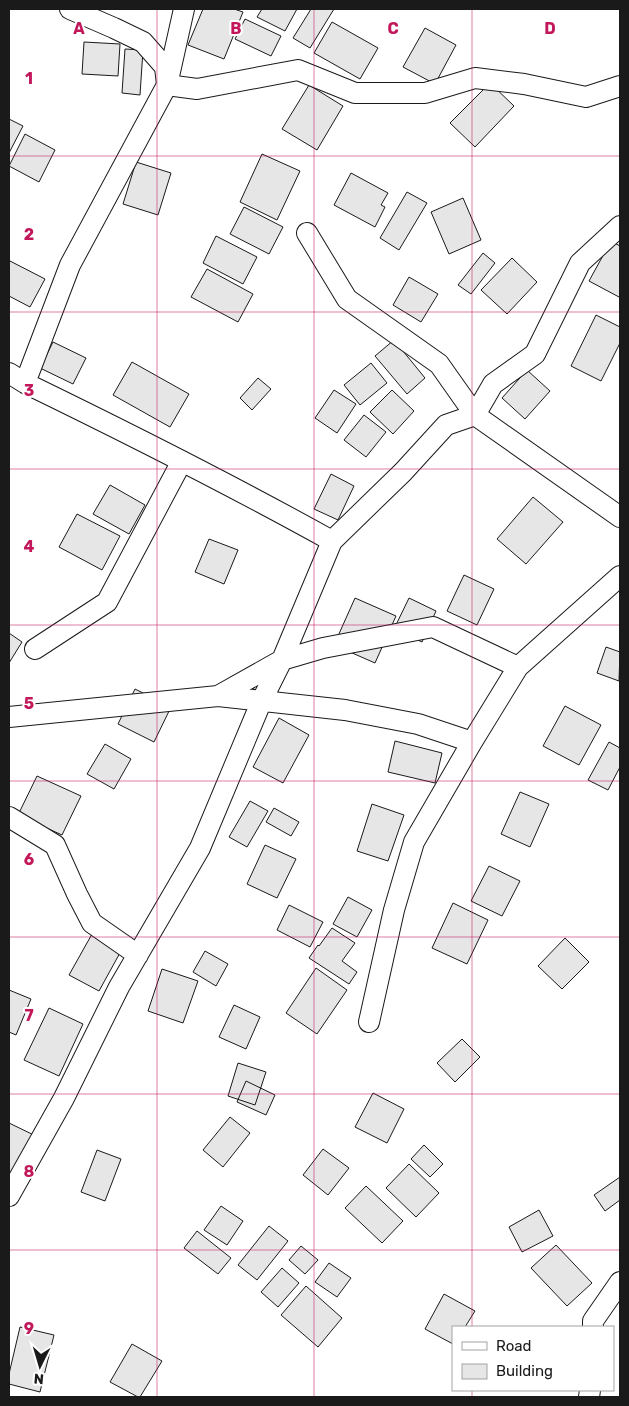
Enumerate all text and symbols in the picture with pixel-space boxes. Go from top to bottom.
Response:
text: A [73,19,85,38]
text: B [230,19,242,38]
text: C [387,19,399,38]
text: D [544,19,556,38]
text: 1 [25,69,33,88]
text: 2 [24,225,34,244]
text: 3 [24,381,34,400]
text: 4 [24,537,35,556]
text: 5 [24,694,34,713]
text: 6 [24,850,34,869]
text: 7 [24,1006,34,1025]
text: 8 [24,1162,35,1181]
text: 9 [24,1319,34,1338]
legend [452,1326,614,1391]
text: Road [496,1337,532,1355]
north arrow [15,1341,65,1391]
text: Building [496,1362,553,1380]
text: N [33,1370,45,1387]

